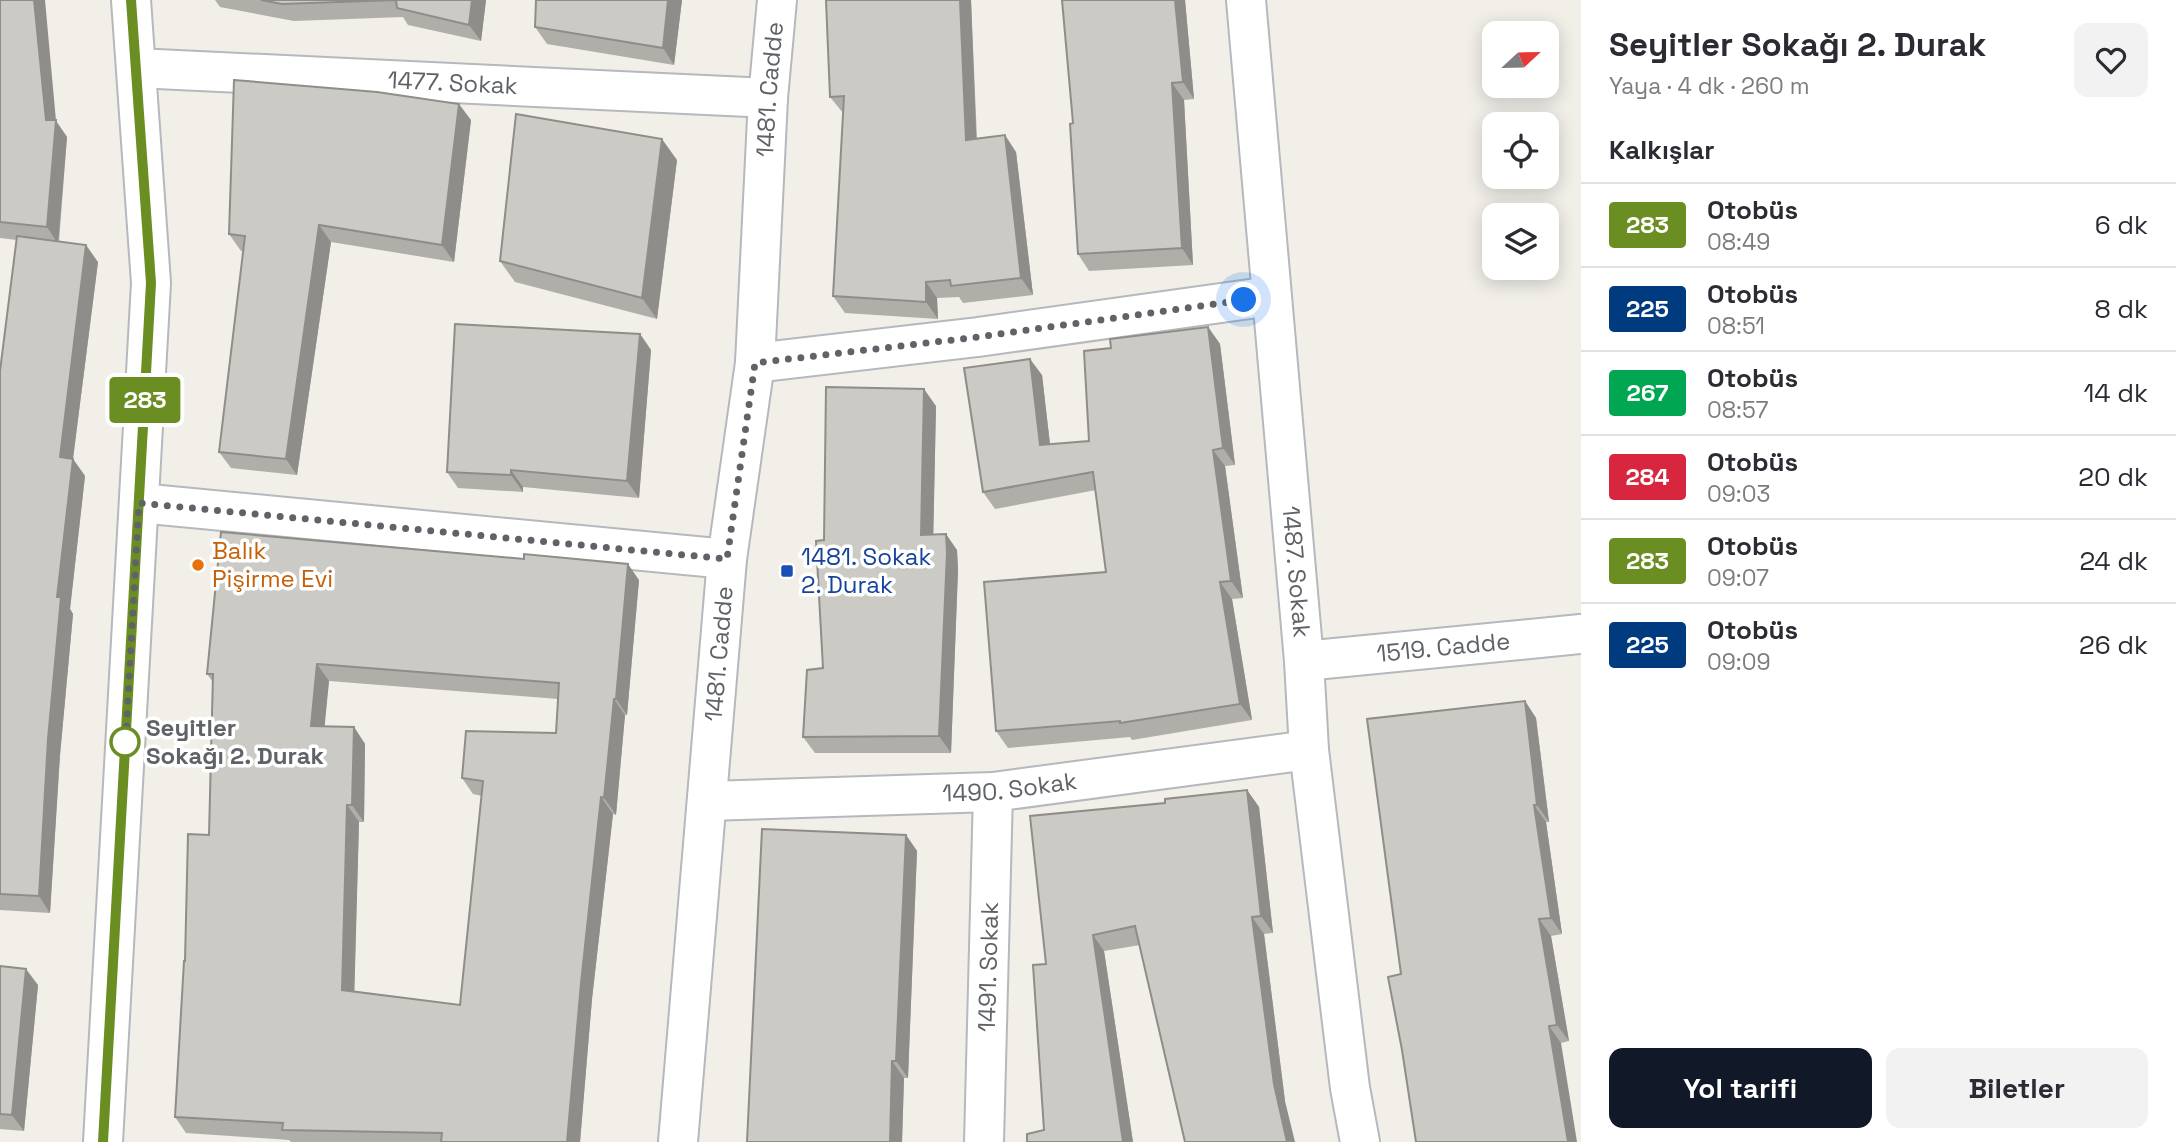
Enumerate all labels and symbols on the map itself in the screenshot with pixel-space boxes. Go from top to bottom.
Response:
street label: 1481. Cadde [749,20,790,158]
north arrow [1482,21,1559,98]
street label: 1477. Sokak [387,64,519,101]
your location [1226,282,1261,317]
line badge: 283 [105,377,185,423]
street label: 1487. Sokak [1275,505,1318,639]
place label: Balık Pişirme Evi [212,535,333,594]
place label: 1481. Sokak 2. Durak [801,541,931,600]
marker: Balık Pişirme Evi [190,557,206,573]
marker: 1481. Sokak 2. Durak [779,563,795,579]
street label: 1481. Cadde [697,585,740,723]
street label: 1519. Cadde [1375,625,1512,669]
place label: Seyitler Sokağı 2. Durak [146,712,325,771]
marker: Seyitler Sokağı 2. Durak [110,727,140,757]
street label: 1490. Sokak [942,765,1079,809]
street label: 1491. Sokak [971,901,1005,1033]

